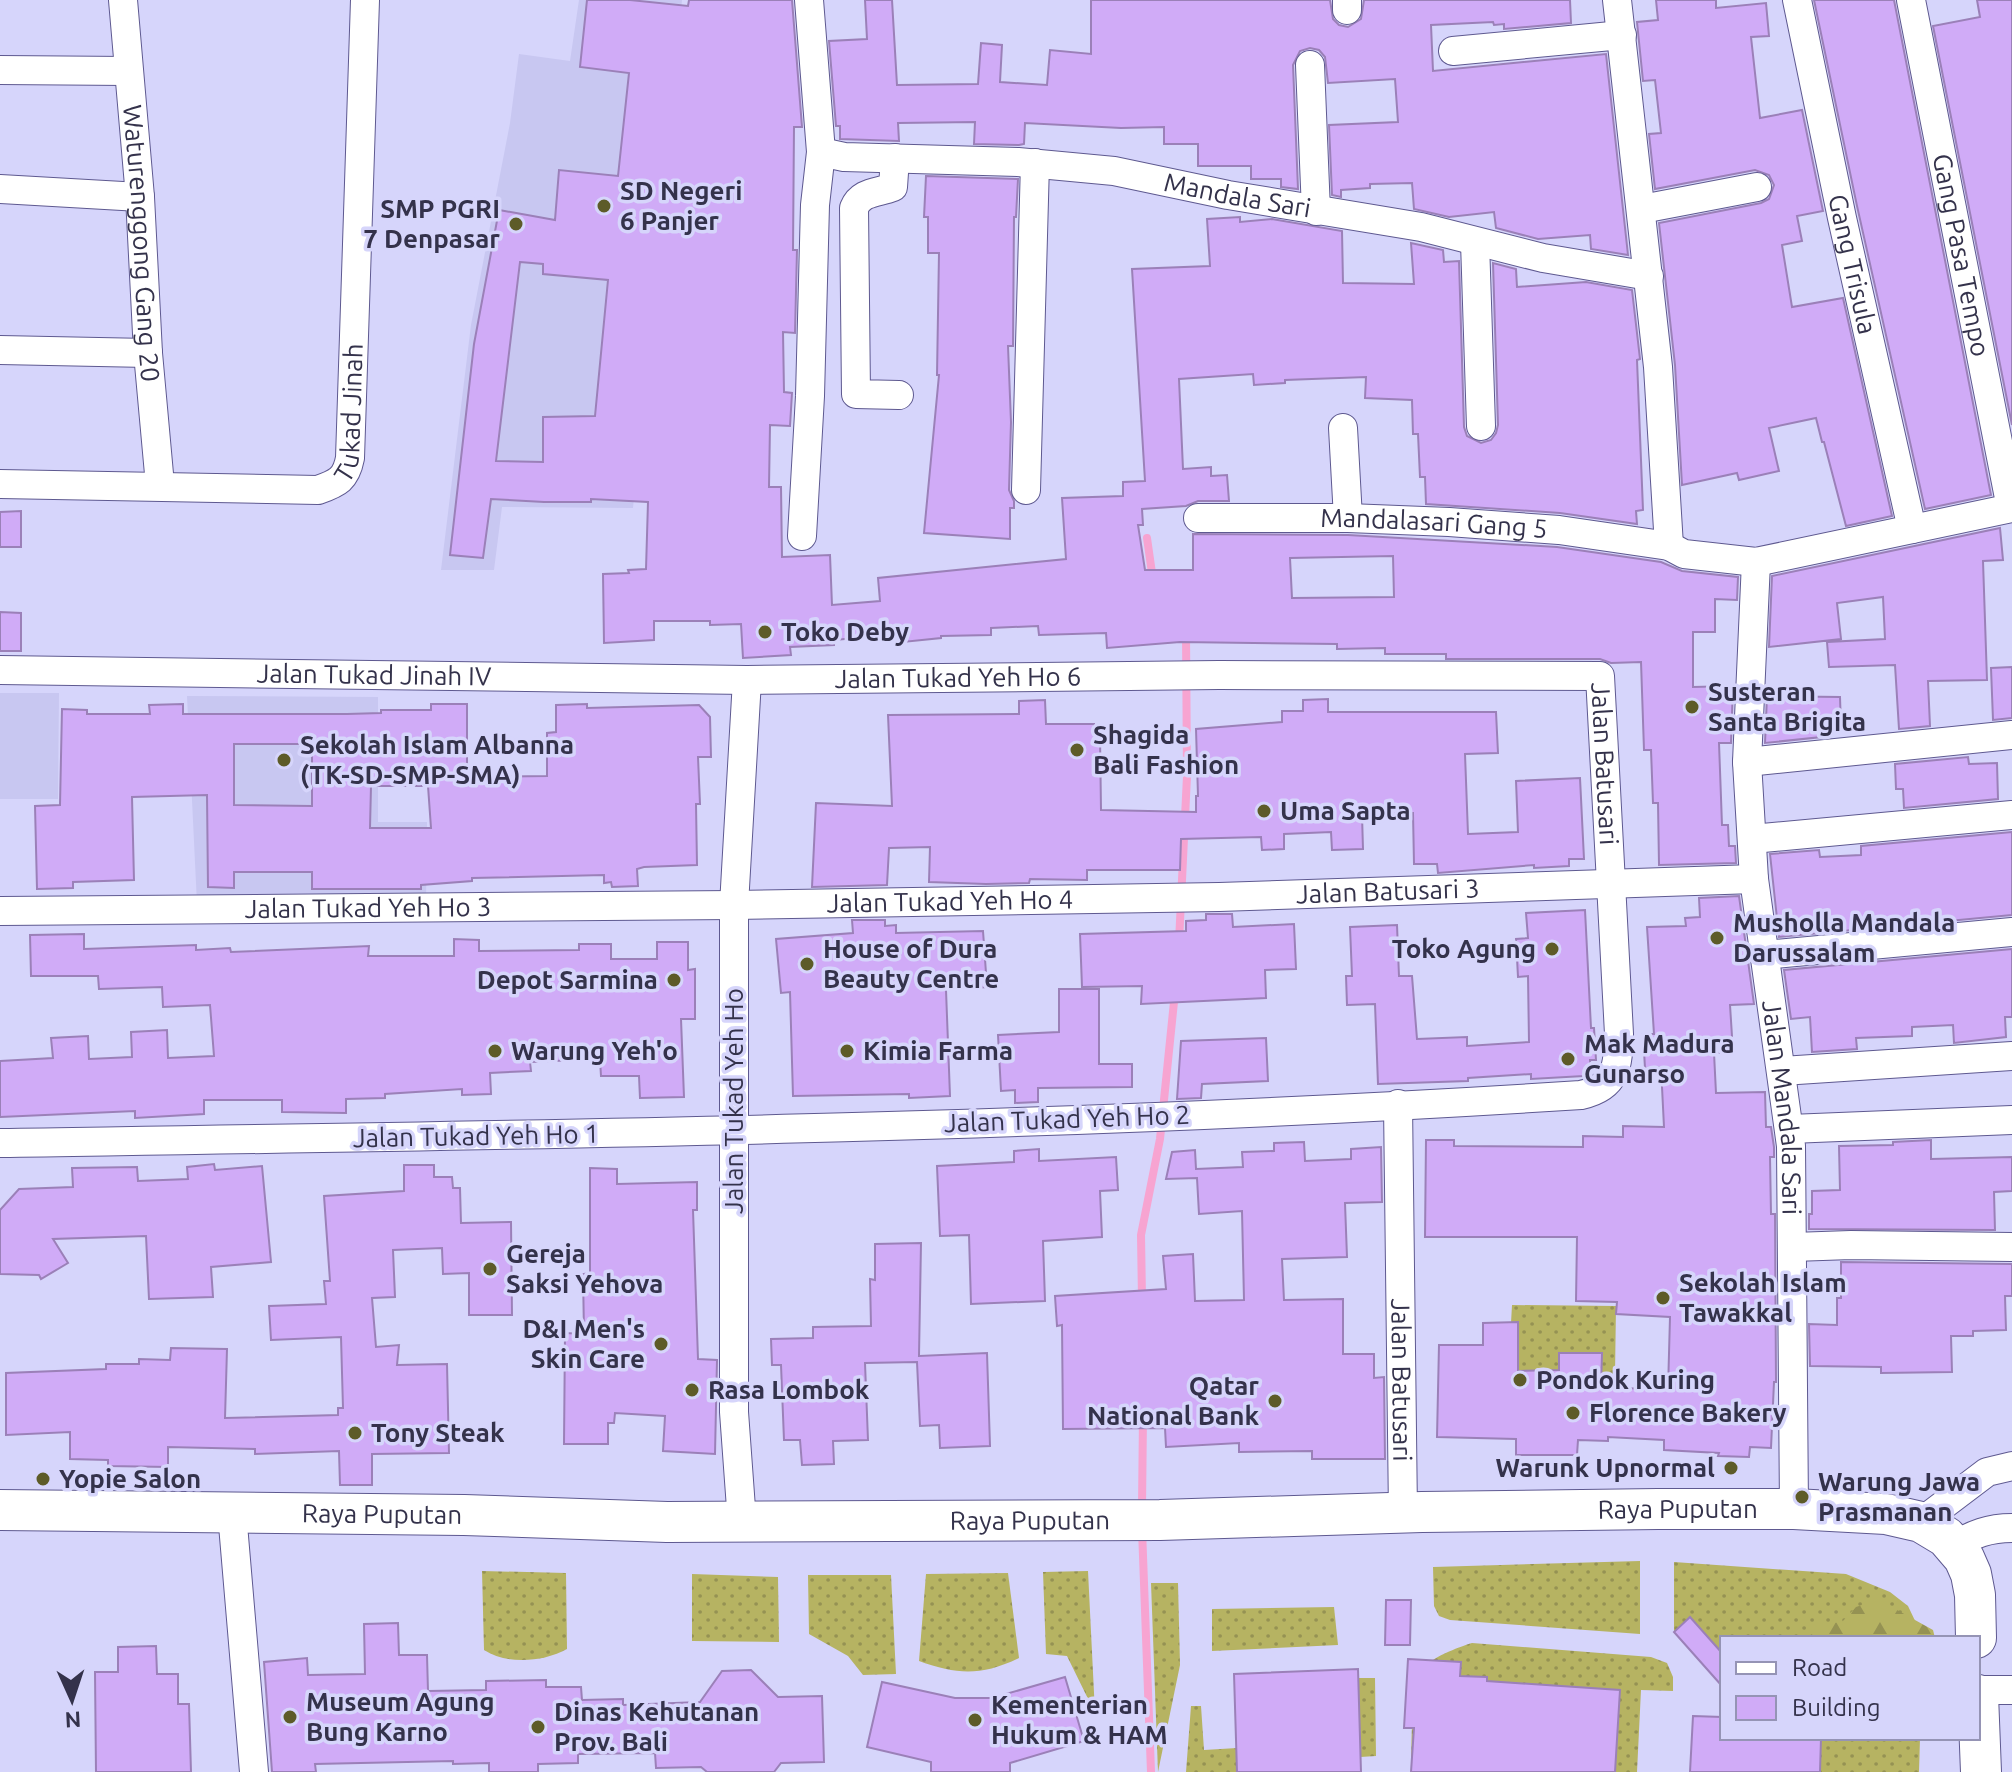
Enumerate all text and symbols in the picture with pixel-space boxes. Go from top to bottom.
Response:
street label: Waturenggong Gang 20 [118,103,166,383]
street label: Gang Pasa Tempo [1928,151,1996,359]
street label: Mandala Sari [1162,167,1313,223]
place label: SD Negeri 6 Panjer [620,176,742,235]
street label: Gang Trisula [1823,192,1883,337]
place label: SMP PGRI 7 Denpasar [363,194,500,253]
marker: SD Negeri 6 Panjer [595,197,613,215]
marker: SMP PGRI 7 Denpasar [507,215,525,233]
street label: Tukad Jinah [328,343,368,487]
street label: Mandalasari Gang 5 [1320,503,1549,543]
place label: Toko Deby [781,617,909,646]
marker: Toko Deby [756,623,774,641]
street label: Jalan Tukad Jinah IV [256,658,492,691]
street label: Jalan Tukad Yeh Ho 6 [834,661,1081,693]
place label: Susteran Santa Brigita [1708,677,1866,736]
street label: Jalan Batusari [1586,682,1624,846]
marker: Susteran Santa Brigita [1683,698,1701,716]
place label: Shagida Bali Fashion [1093,720,1239,779]
place label: Sekolah Islam Albanna (TK-SD-SMP-SMA) [300,730,574,789]
marker: Shagida Bali Fashion [1068,741,1086,759]
marker: Sekolah Islam Albanna (TK-SD-SMP-SMA) [275,751,293,769]
place label: Uma Sapta [1280,796,1411,825]
marker: Uma Sapta [1255,802,1273,820]
street label: Jalan Batusari 3 [1296,873,1480,908]
street label: Jalan Tukad Yeh Ho 4 [826,884,1073,917]
street label: Jalan Tukad Yeh Ho 3 [245,892,491,923]
place label: Musholla Mandala Darussalam [1733,908,1955,967]
marker: Musholla Mandala Darussalam [1708,929,1726,947]
place label: House of Dura Beauty Centre [823,934,999,993]
place label: Toko Agung [1392,934,1536,963]
marker: Toko Agung [1543,940,1561,958]
marker: House of Dura Beauty Centre [798,955,816,973]
place label: Depot Sarmina [477,965,658,994]
marker: Depot Sarmina [665,971,683,989]
street label: Jalan Tukad Yeh Ho [719,988,748,1214]
street label: Jalan Mandala Sari [1757,998,1807,1215]
place label: Mak Madura Gunarso [1584,1029,1735,1088]
place label: Warung Yeh'o [511,1036,678,1065]
place label: Kimia Farma [863,1036,1013,1065]
marker: Warung Yeh'o [486,1042,504,1060]
marker: Kimia Farma [838,1042,856,1060]
marker: Mak Madura Gunarso [1559,1050,1577,1068]
street label: Jalan Tukad Yeh Ho 2 [943,1100,1191,1137]
street label: Jalan Tukad Yeh Ho 1 [353,1119,599,1152]
place label: Gereja Saksi Yehova [506,1239,663,1298]
marker: Gereja Saksi Yehova [481,1260,499,1278]
place label: Sekolah Islam Tawakkal [1679,1268,1847,1327]
marker: Sekolah Islam Tawakkal [1654,1289,1672,1307]
street label: Jalan Batusari [1386,1298,1417,1462]
place label: D&I Men's Skin Care [523,1314,645,1373]
marker: D&I Men's Skin Care [652,1335,670,1353]
place label: Pondok Kuring [1536,1365,1715,1394]
place label: Qatar National Bank [1087,1371,1259,1430]
marker: Pondok Kuring [1511,1371,1529,1389]
place label: Rasa Lombok [708,1375,870,1404]
marker: Rasa Lombok [683,1381,701,1399]
marker: Qatar National Bank [1266,1392,1284,1410]
place label: Florence Bakery [1589,1398,1787,1427]
marker: Florence Bakery [1564,1404,1582,1422]
place label: Tony Steak [371,1418,505,1447]
marker: Tony Steak [346,1424,364,1442]
place label: Warunk Upnormal [1495,1453,1715,1482]
marker: Warunk Upnormal [1722,1459,1740,1477]
place label: Yopie Salon [59,1464,201,1493]
place label: Warung Jawa Prasmanan [1818,1467,1980,1526]
marker: Yopie Salon [34,1470,52,1488]
marker: Warung Jawa Prasmanan [1793,1488,1811,1506]
street label: Raya Puputan [1597,1494,1758,1524]
street label: Raya Puputan [302,1498,462,1529]
street label: Raya Puputan [950,1505,1110,1535]
legend [1720,1636,1980,1740]
text: Road [1792,1654,1847,1681]
north arrow [32,1660,112,1740]
place label: Museum Agung Bung Karno [306,1687,495,1746]
place label: Kementerian Hukum & HAM [991,1690,1168,1749]
text: Building [1792,1694,1880,1721]
place label: Dinas Kehutanan Prov. Bali [554,1697,759,1756]
text: N [64,1708,82,1733]
marker: Museum Agung Bung Karno [281,1708,299,1726]
marker: Kementerian Hukum & HAM [966,1711,984,1729]
marker: Dinas Kehutanan Prov. Bali [529,1718,547,1736]

